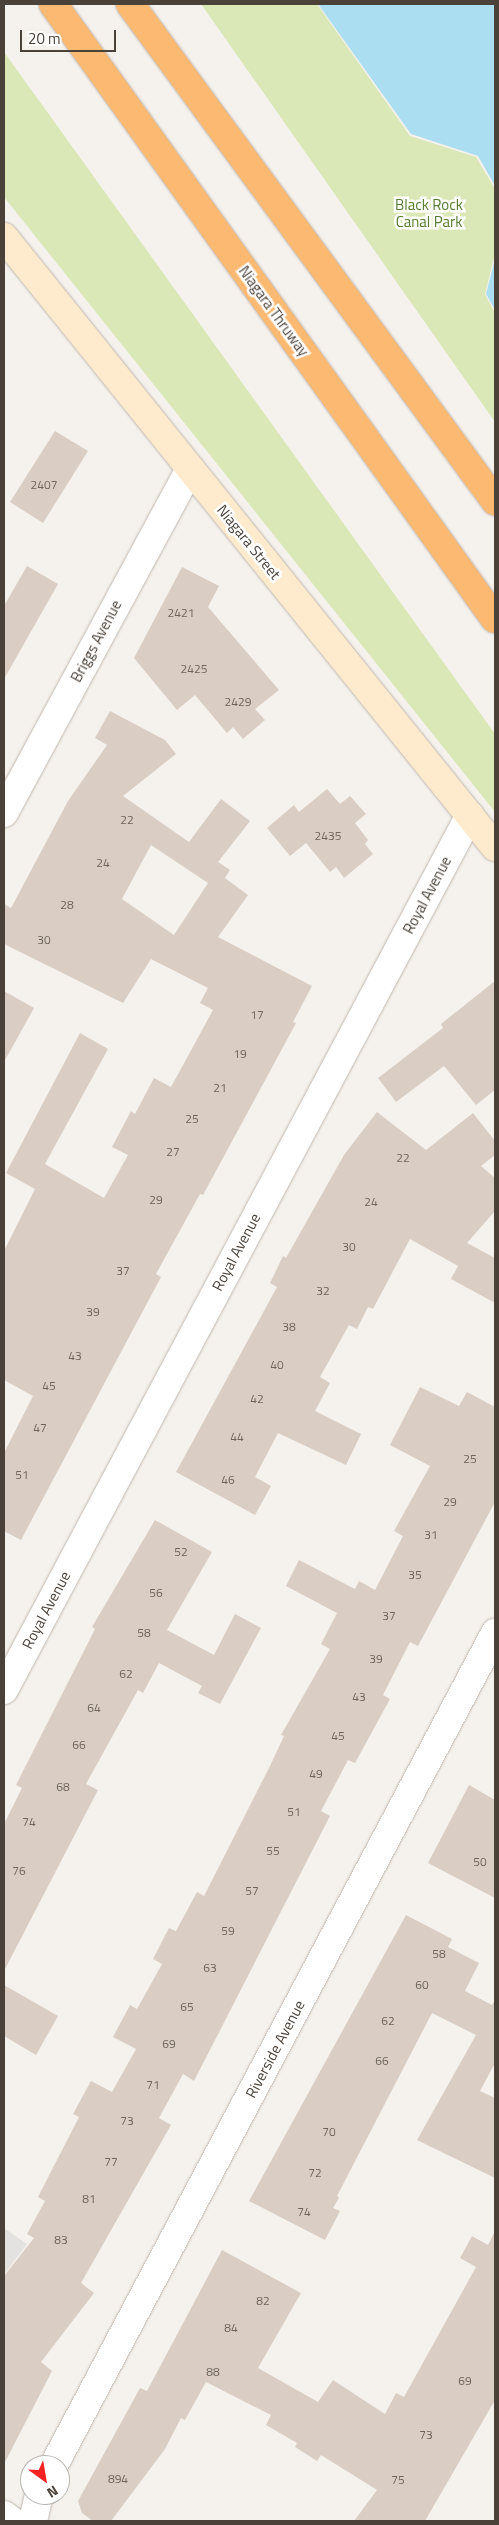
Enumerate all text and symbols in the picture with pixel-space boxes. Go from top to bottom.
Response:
scale bar [22,20,119,52]
text: 20 m [28,27,61,50]
park label: Black Rock Canal Park [395,195,463,230]
street label: Niagara Thruway [235,262,313,360]
house number: 2407 [31,478,57,492]
street label: Niagara Street [213,501,285,583]
street label: Briggs Avenue [67,597,125,685]
house number: 2421 [168,606,194,620]
house number: 2425 [181,662,207,676]
house number: 2429 [225,695,251,709]
house number: 22 [120,813,134,827]
house number: 2435 [315,829,341,843]
street label: Royal Avenue [399,853,455,937]
house number: 24 [96,856,110,870]
house number: 28 [60,898,74,912]
house number: 30 [37,933,51,947]
house number: 17 [250,1008,264,1022]
house number: 19 [233,1047,247,1061]
house number: 21 [213,1081,227,1095]
house number: 25 [185,1112,199,1126]
house number: 27 [166,1145,180,1159]
house number: 22 [396,1151,410,1165]
house number: 29 [149,1193,163,1207]
house number: 24 [364,1195,378,1209]
street label: Royal Avenue [208,1210,264,1294]
house number: 30 [342,1240,356,1254]
house number: 37 [116,1264,130,1278]
house number: 32 [316,1284,330,1298]
house number: 39 [86,1305,100,1319]
house number: 38 [282,1320,296,1334]
house number: 43 [68,1349,82,1363]
house number: 40 [270,1358,284,1372]
house number: 45 [42,1379,56,1393]
house number: 42 [250,1392,264,1406]
house number: 47 [33,1421,47,1435]
house number: 44 [230,1430,244,1444]
house number: 25 [463,1452,477,1466]
house number: 51 [15,1468,29,1482]
house number: 46 [221,1473,235,1487]
house number: 29 [443,1495,457,1509]
house number: 31 [424,1528,438,1542]
house number: 52 [174,1545,188,1559]
street label: Royal Avenue [18,1568,74,1652]
house number: 35 [408,1568,422,1582]
house number: 56 [149,1586,163,1600]
house number: 37 [382,1609,396,1623]
house number: 58 [137,1626,151,1640]
house number: 39 [369,1652,383,1666]
house number: 62 [119,1667,133,1681]
house number: 43 [352,1690,366,1704]
house number: 64 [87,1701,101,1715]
house number: 45 [331,1729,345,1743]
house number: 66 [72,1738,86,1752]
house number: 49 [309,1767,323,1781]
house number: 68 [56,1780,70,1794]
house number: 51 [287,1805,301,1819]
house number: 74 [22,1815,36,1829]
house number: 55 [266,1844,280,1858]
house number: 50 [473,1855,487,1869]
house number: 76 [12,1864,26,1878]
house number: 57 [245,1884,259,1898]
house number: 59 [221,1924,235,1938]
house number: 58 [432,1947,446,1961]
house number: 63 [203,1961,217,1975]
house number: 60 [415,1978,429,1992]
street label: Riverside Avenue [242,1997,308,2101]
house number: 65 [180,2000,194,2014]
house number: 62 [381,2014,395,2028]
house number: 69 [162,2037,176,2051]
house number: 66 [375,2054,389,2068]
house number: 71 [146,2078,160,2092]
house number: 73 [120,2114,134,2128]
house number: 70 [322,2125,336,2139]
house number: 77 [104,2155,118,2169]
house number: 72 [308,2166,322,2180]
house number: 81 [82,2192,96,2206]
house number: 74 [297,2205,311,2219]
house number: 83 [54,2233,68,2247]
house number: 82 [256,2294,270,2308]
house number: 84 [224,2321,238,2335]
house number: 88 [206,2365,220,2379]
house number: 69 [458,2374,472,2388]
house number: 73 [419,2428,433,2442]
north arrow [20,2455,70,2505]
house number: 894 [108,2472,128,2486]
house number: 75 [391,2473,405,2487]
text: N [43,2481,62,2504]

